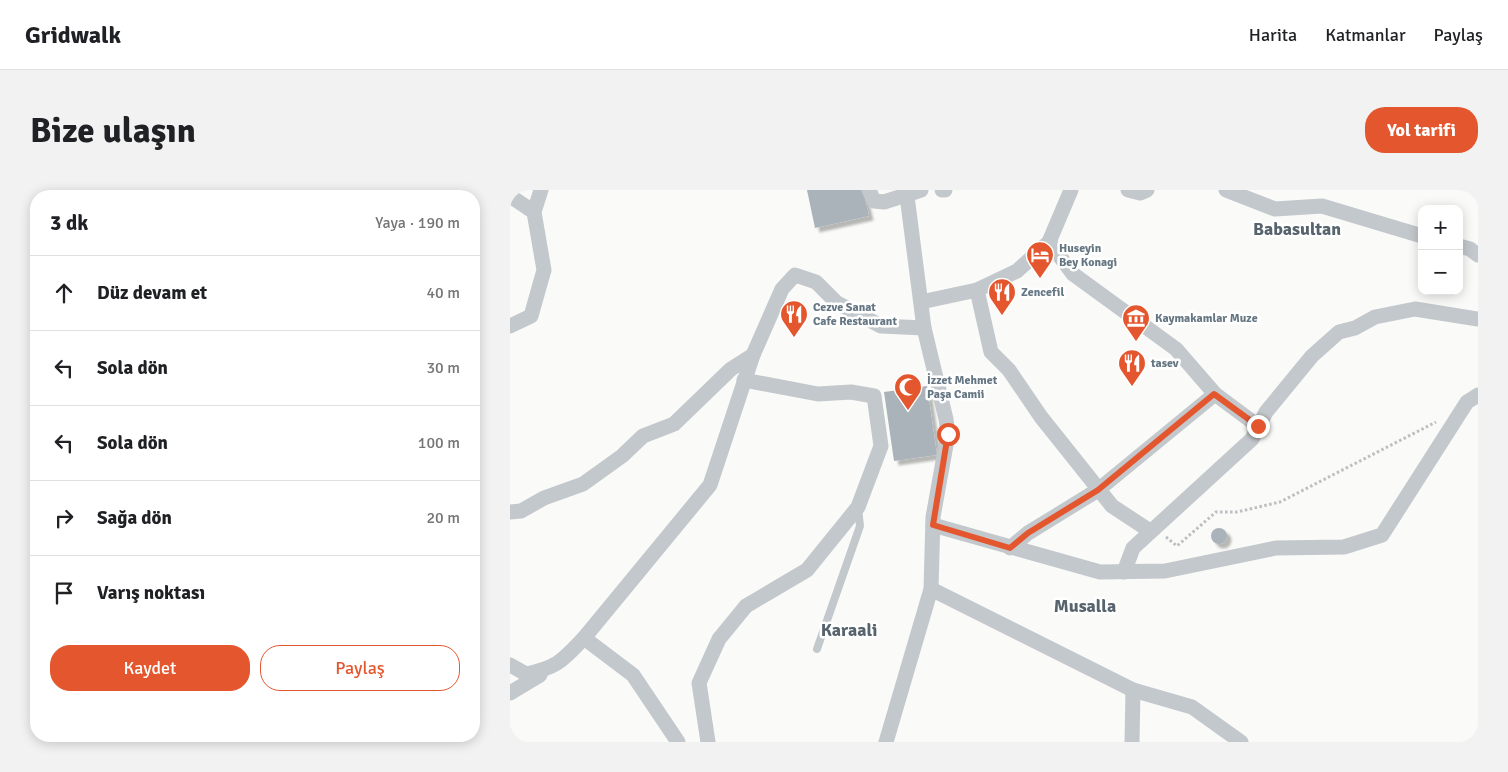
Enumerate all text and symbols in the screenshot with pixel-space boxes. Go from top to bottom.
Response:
text: Gridwalk [25,20,121,50]
text: Harita [1249,24,1297,46]
text: Katmanlar [1325,24,1406,46]
text: Paylaş [1434,24,1483,46]
button: Yol tarifi [1365,107,1478,153]
text: Bize ulaşın [30,109,196,152]
map controls [1418,205,1463,295]
button: + [1418,205,1463,250]
text: 3 dk [50,210,88,236]
text: Yaya · 190 m [375,213,460,233]
district label: Babasultan [1253,218,1341,240]
hotel icon: Huseyin Bey Konagi [1025,240,1055,279]
place label: Huseyin Bey Konagi [1059,241,1117,270]
button: − [1418,250,1463,295]
restaurant icon: Zencefil [987,277,1017,316]
icon: ahead [50,279,78,307]
text: Düz devam et [97,281,207,305]
text: 40 m [426,283,460,303]
place label: Zencefil [1021,285,1064,300]
restaurant icon: Cezve Sanat Cafe Restaurant [779,299,809,338]
place label: Cezve Sanat Cafe Restaurant [813,300,897,329]
museum icon: Kaymakamlar Muze [1121,303,1151,342]
place label: Kaymakamlar Muze [1155,311,1258,326]
restaurant icon: tasev [1117,348,1147,387]
icon: left [50,354,78,382]
text: Sola dön [97,356,168,380]
place label: tasev [1150,356,1179,371]
text: 30 m [426,358,460,378]
mosque icon: İzzet Mehmet Paşa Camii [893,372,923,411]
place label: İzzet Mehmet Paşa Camii [927,373,998,402]
route end [1247,415,1270,438]
route start [937,423,960,446]
icon: left [50,429,78,457]
text: Sola dön [97,431,168,455]
text: 100 m [418,433,460,453]
icon: right [50,504,78,532]
text: Sağa dön [97,506,172,530]
text: 20 m [426,508,460,528]
icon: arrive [50,579,78,607]
text: Varış noktası [97,581,205,605]
district label: Musalla [1054,595,1116,617]
district label: Karaali [821,619,877,641]
button: Kaydet [50,645,250,691]
button: Paylaş [260,645,460,691]

